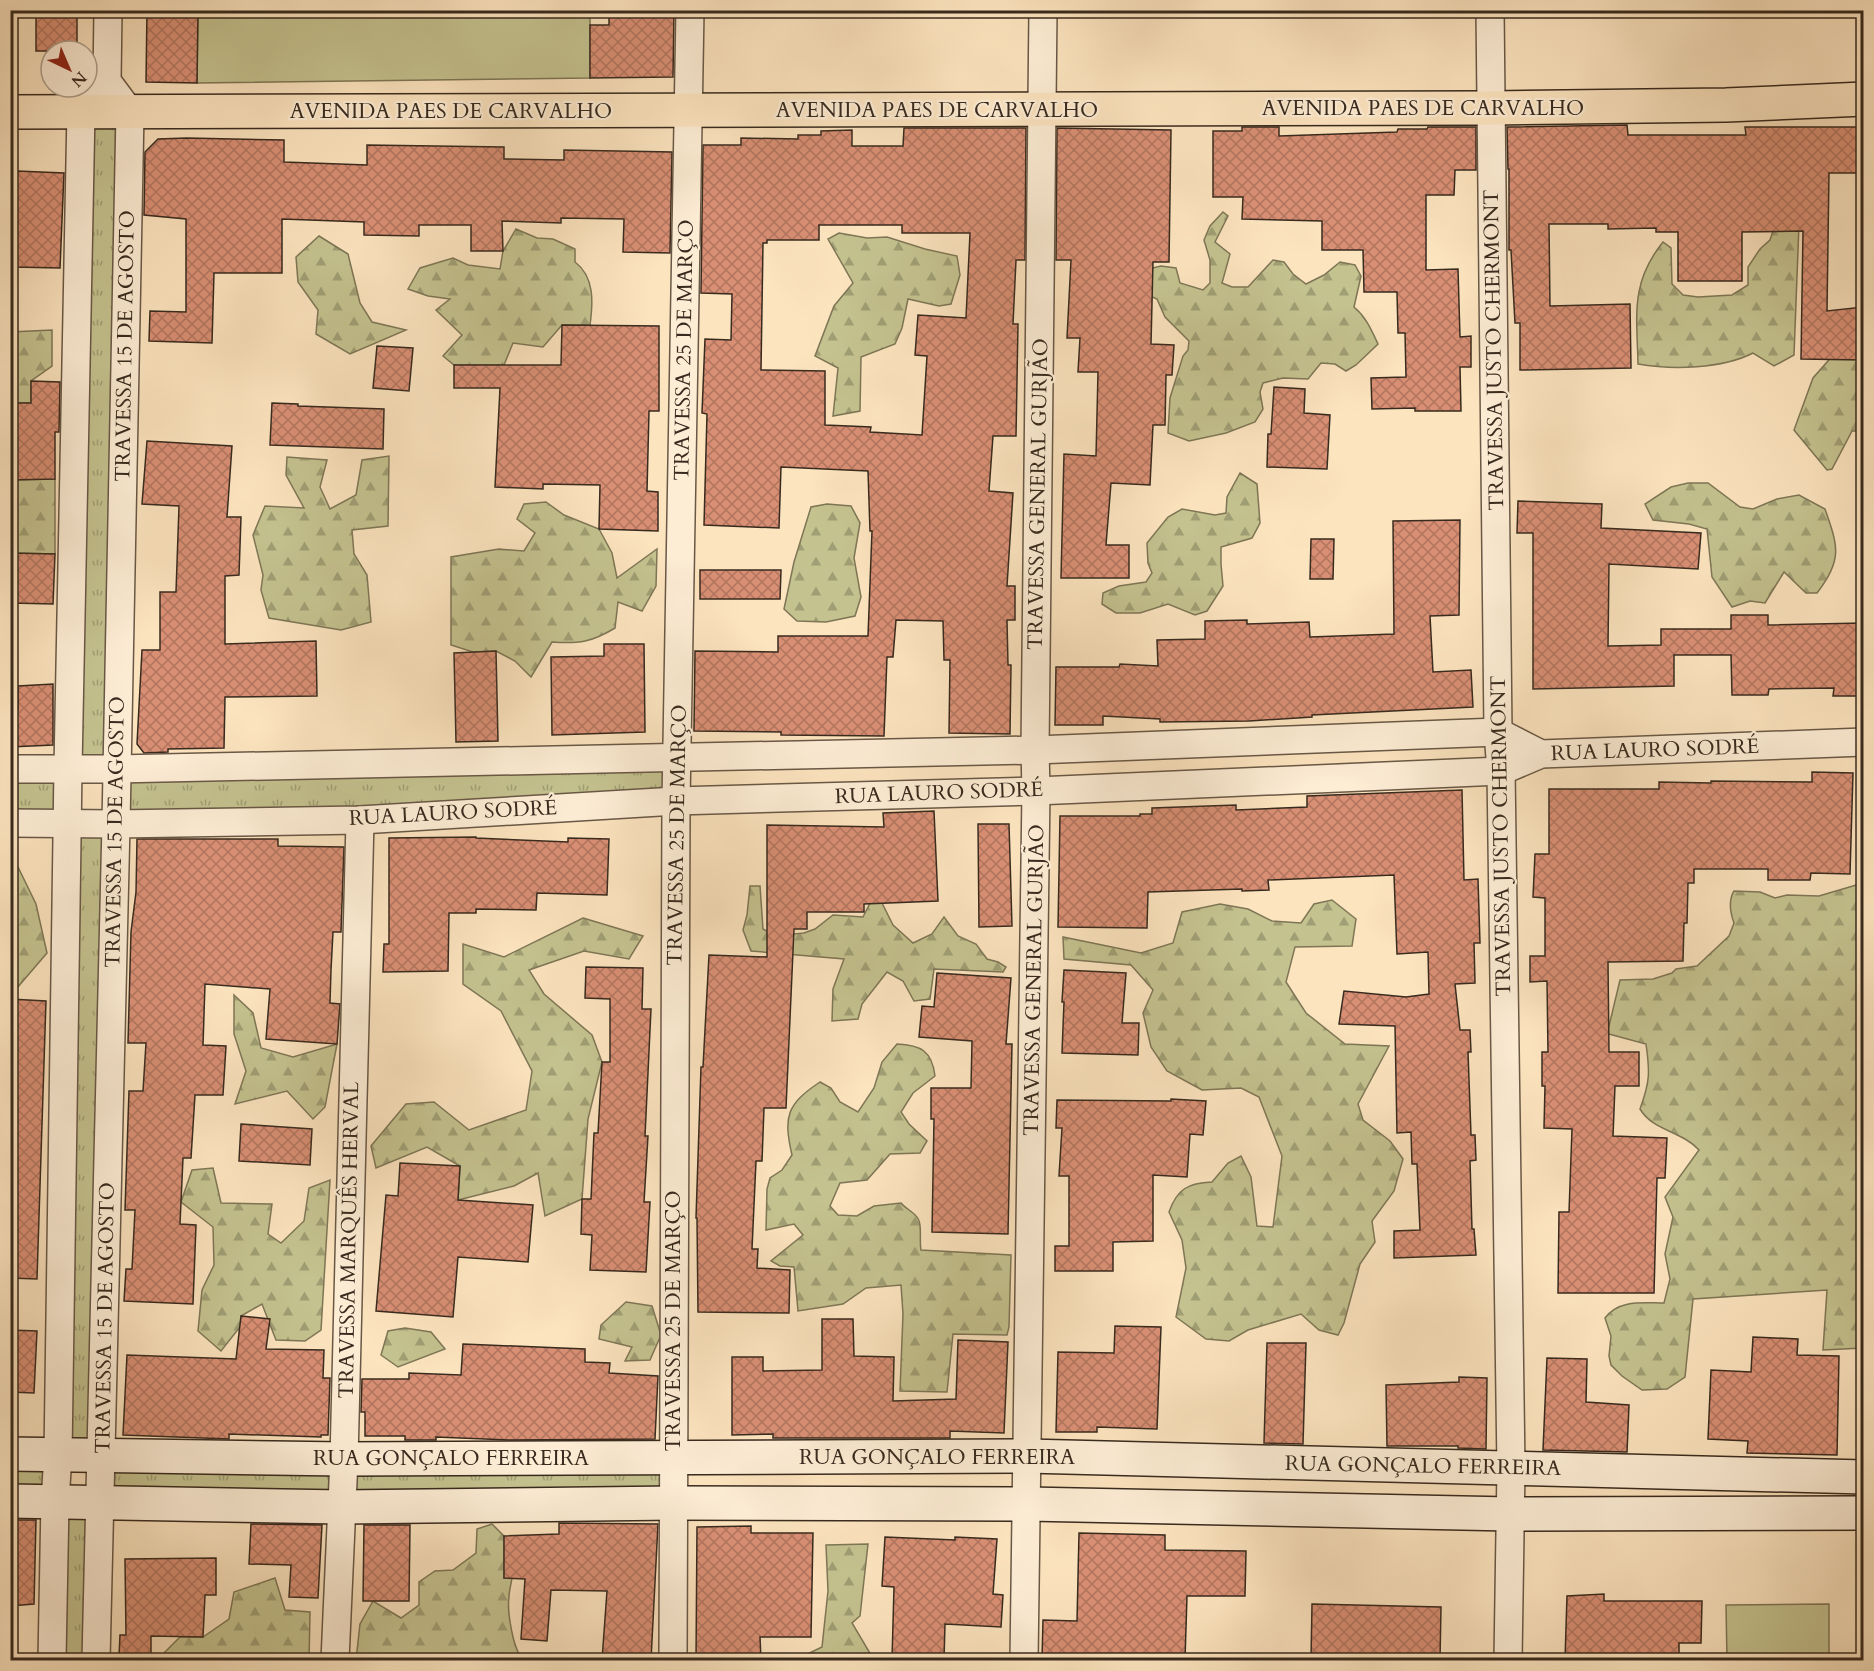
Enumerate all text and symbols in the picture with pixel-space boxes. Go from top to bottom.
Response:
north arrow [39,39,99,99]
text: N [66,66,91,92]
street label: AVENIDA PAES DE CARVALHO [1262,94,1584,123]
street label: AVENIDA PAES DE CARVALHO [776,96,1098,125]
street label: AVENIDA PAES DE CARVALHO [290,97,612,126]
street label: TRAVESSA JUSTO CHERMONT [1477,189,1511,511]
street label: TRAVESSA 15 DE AGOSTO [108,210,142,482]
street label: TRAVESSA 25 DE MARÇO [667,219,701,481]
street label: TRAVESSA GENERAL GURJÃO [1020,338,1055,650]
street label: TRAVESSA JUSTO CHERMONT [1484,675,1518,997]
street label: TRAVESSA 15 DE AGOSTO [98,696,132,968]
street label: TRAVESSA 25 DE MARÇO [660,704,694,966]
street label: RUA LAURO SODRÉ [1550,732,1760,768]
street label: RUA LAURO SODRÉ [834,775,1044,811]
street label: RUA LAURO SODRÉ [348,793,558,833]
street label: TRAVESSA GENERAL GURJÃO [1016,824,1051,1136]
street label: TRAVESSA MARQUÊS HERVAL [331,1081,366,1399]
street label: TRAVESSA 15 DE AGOSTO [88,1182,122,1454]
street label: TRAVESSA 25 DE MARÇO [659,1190,688,1452]
street label: RUA GONÇALO FERREIRA [799,1443,1075,1472]
street label: RUA GONÇALO FERREIRA [313,1444,589,1473]
street label: RUA GONÇALO FERREIRA [1285,1449,1561,1483]

